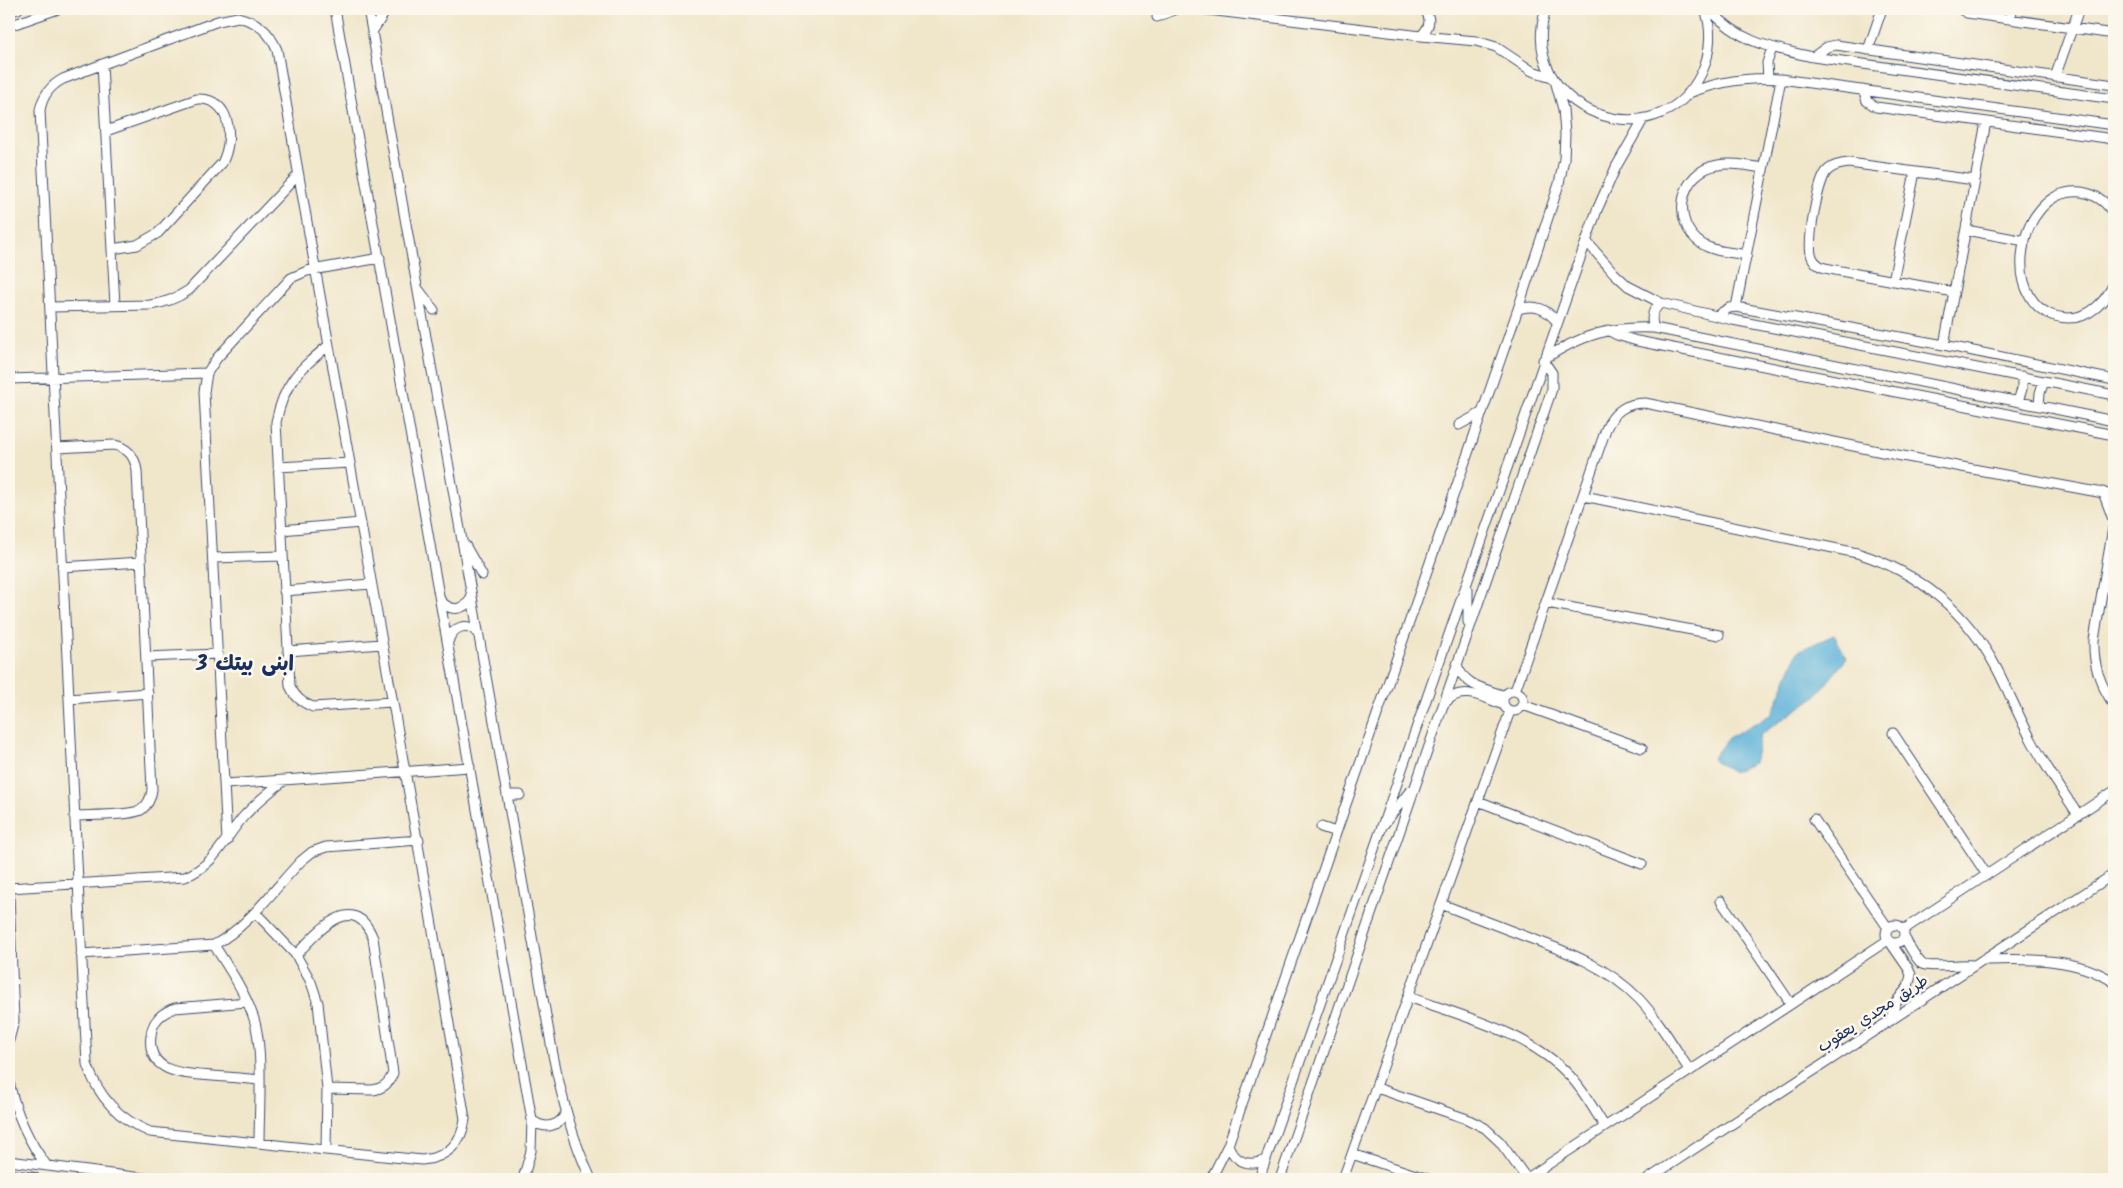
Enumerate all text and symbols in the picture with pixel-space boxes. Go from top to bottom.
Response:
district label: ابنى بيتك 3 [195,648,294,681]
street label: طريق مجدي يعقوب [1812,969,1934,1059]

